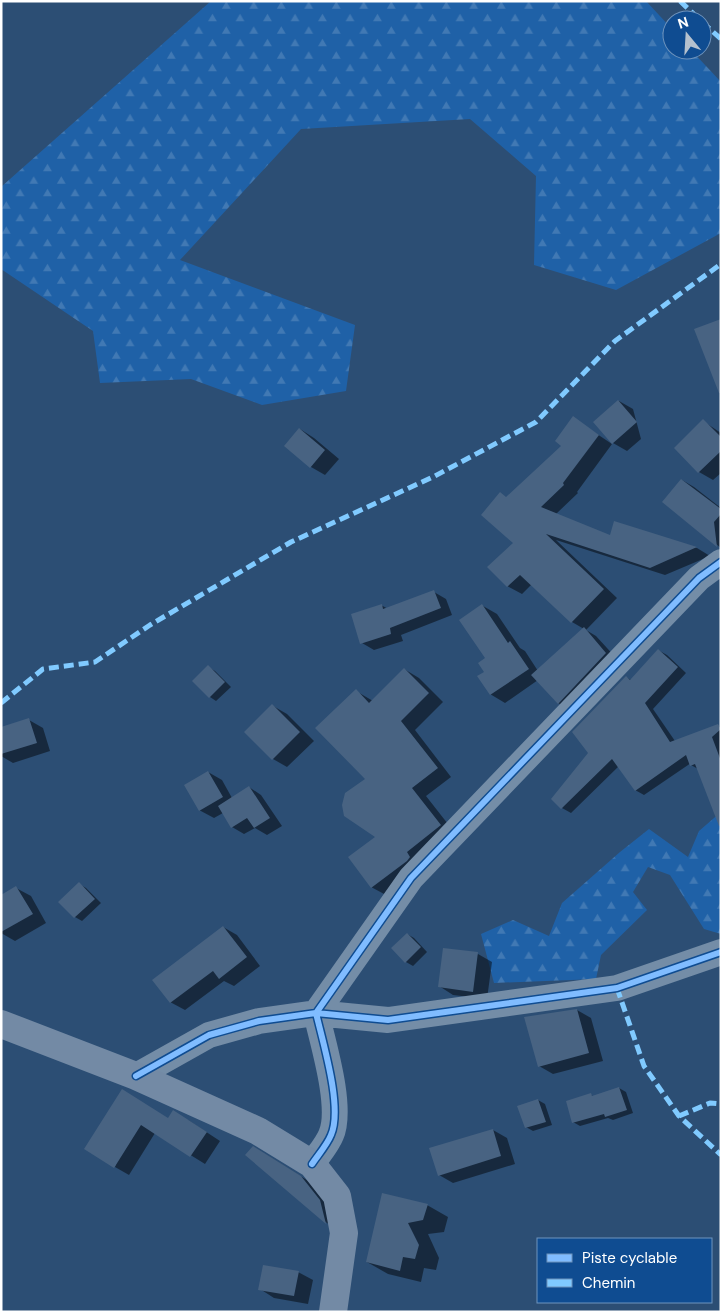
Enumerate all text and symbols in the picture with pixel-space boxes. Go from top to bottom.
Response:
north arrow [662,10,712,60]
text: N [675,12,691,33]
legend [537,1238,712,1303]
text: Piste cyclable [582,1248,677,1268]
text: Chemin [582,1273,635,1293]

